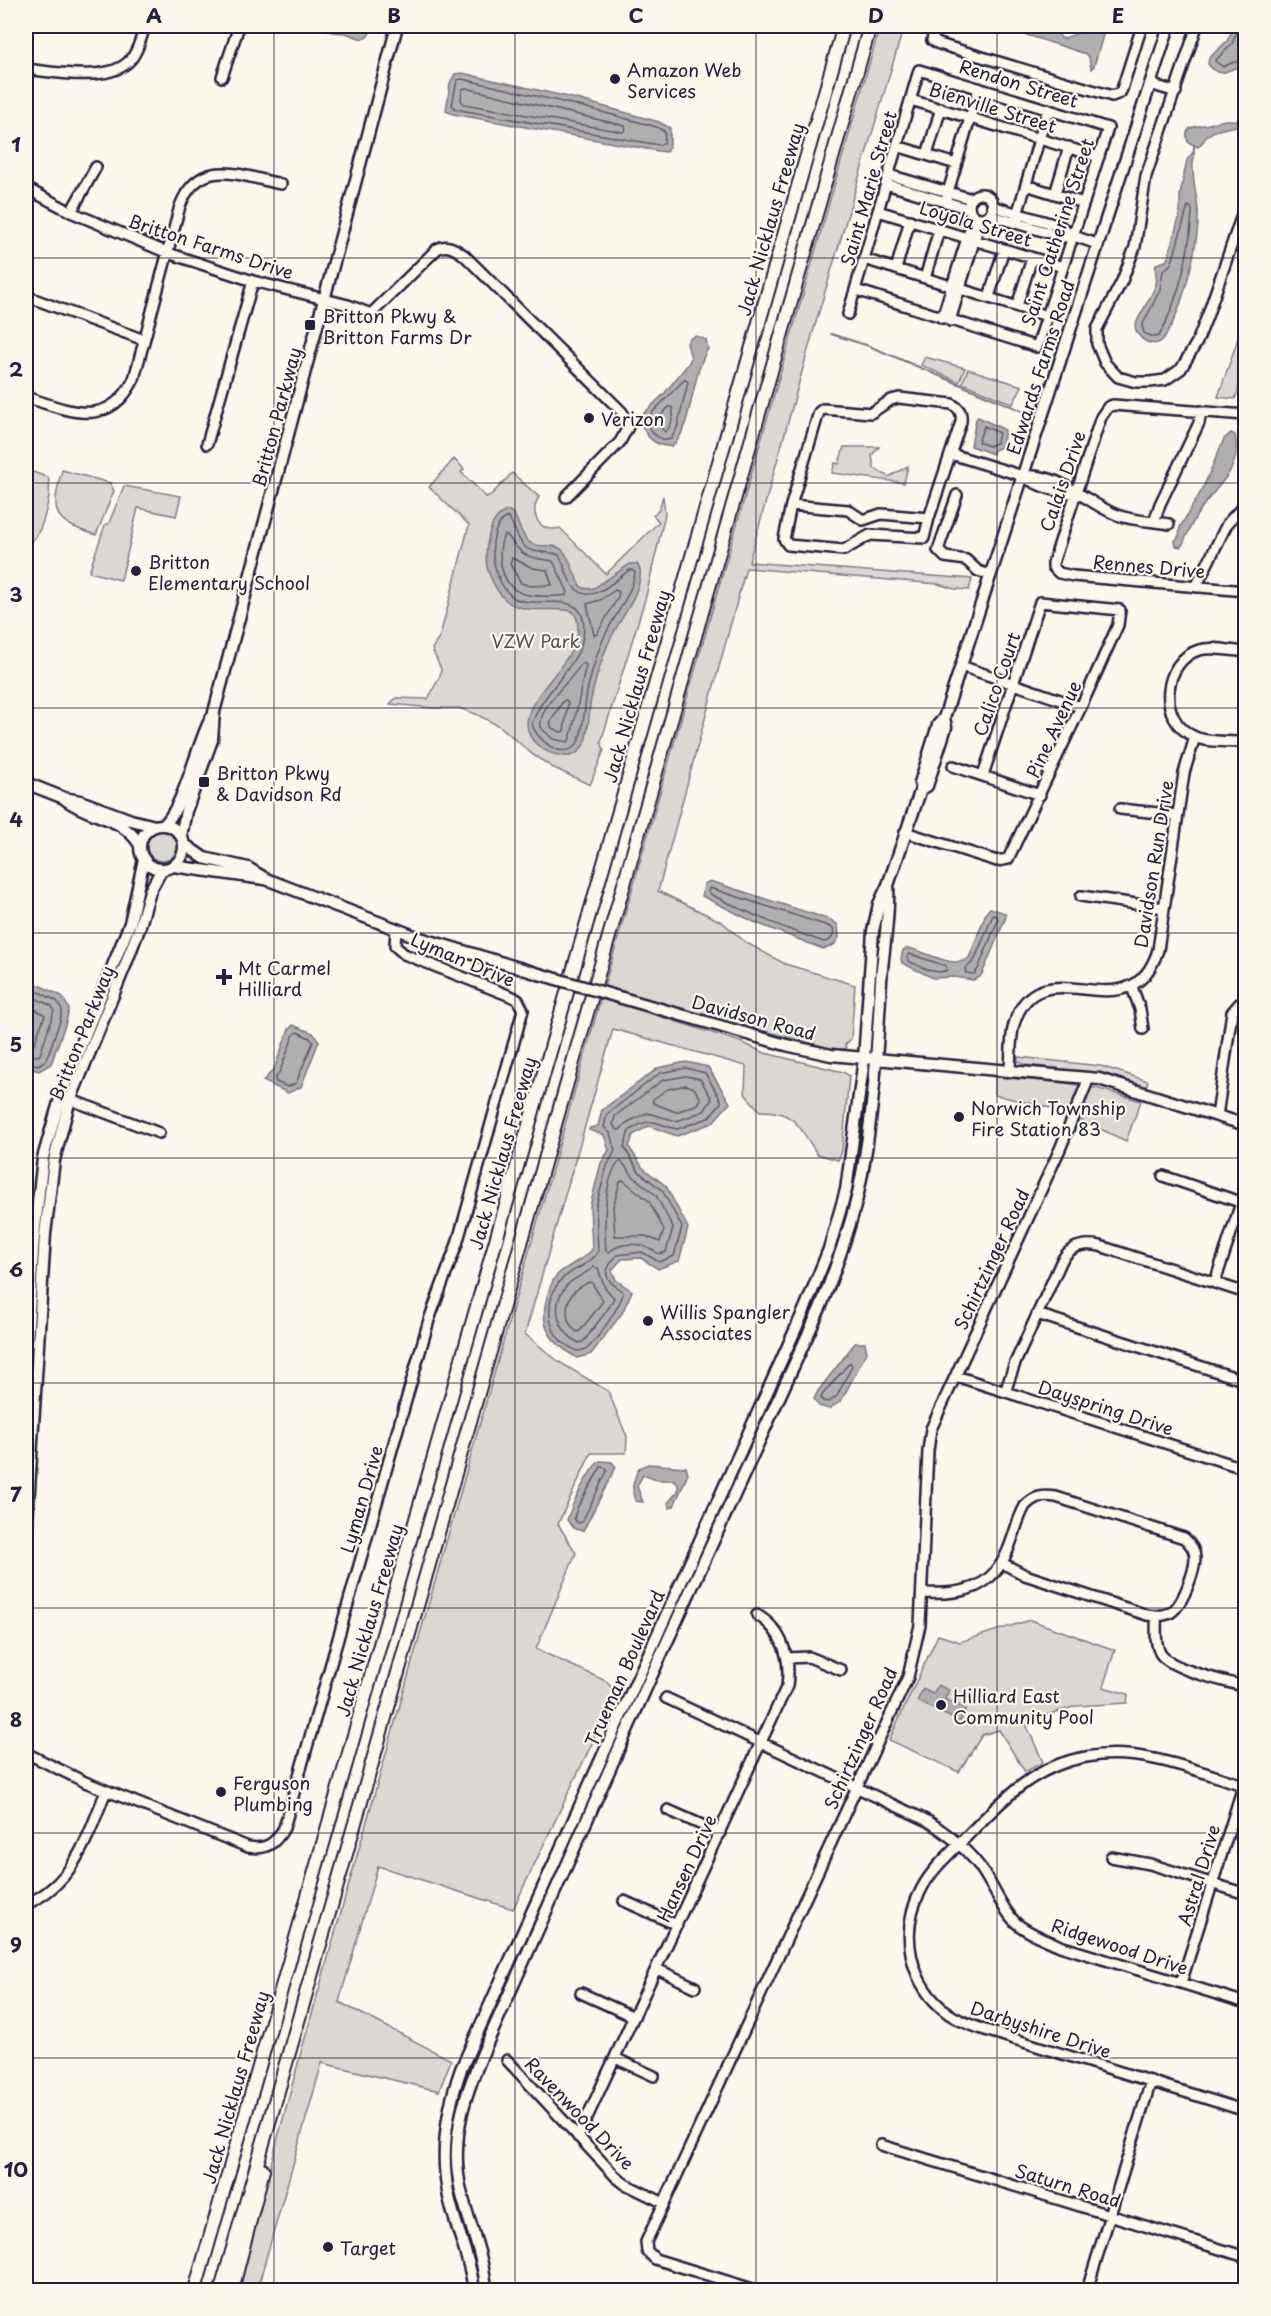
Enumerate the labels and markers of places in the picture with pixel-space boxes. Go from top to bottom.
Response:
place label: Amazon Web Services [627,56,742,104]
marker: Amazon Web Services [608,72,622,86]
place label: Britton Pkwy & Britton Farms Dr [322,302,472,350]
marker: Britton Pkwy & Britton Farms Dr [303,318,317,332]
place label: Verizon [601,405,664,432]
marker: Verizon [582,411,596,425]
place label: Britton Elementary School [148,548,310,596]
marker: Britton Elementary School [129,564,143,578]
place label: Britton Pkwy & Davidson Rd [216,759,342,807]
marker: Britton Pkwy & Davidson Rd [197,775,211,789]
place label: Mt Carmel Hilliard [238,954,331,1002]
marker: Mt Carmel Hilliard [215,968,233,986]
place label: Norwich Township Fire Station 83 [971,1094,1126,1142]
marker: Norwich Township Fire Station 83 [952,1110,966,1124]
place label: Willis Spangler Associates [660,1298,791,1346]
marker: Willis Spangler Associates [641,1314,655,1328]
place label: Hilliard East Community Pool [953,1682,1094,1730]
marker: Hilliard East Community Pool [934,1698,948,1712]
place label: Ferguson Plumbing [233,1769,313,1817]
marker: Ferguson Plumbing [214,1785,228,1799]
place label: Target [340,2234,396,2261]
marker: Target [321,2240,335,2254]

